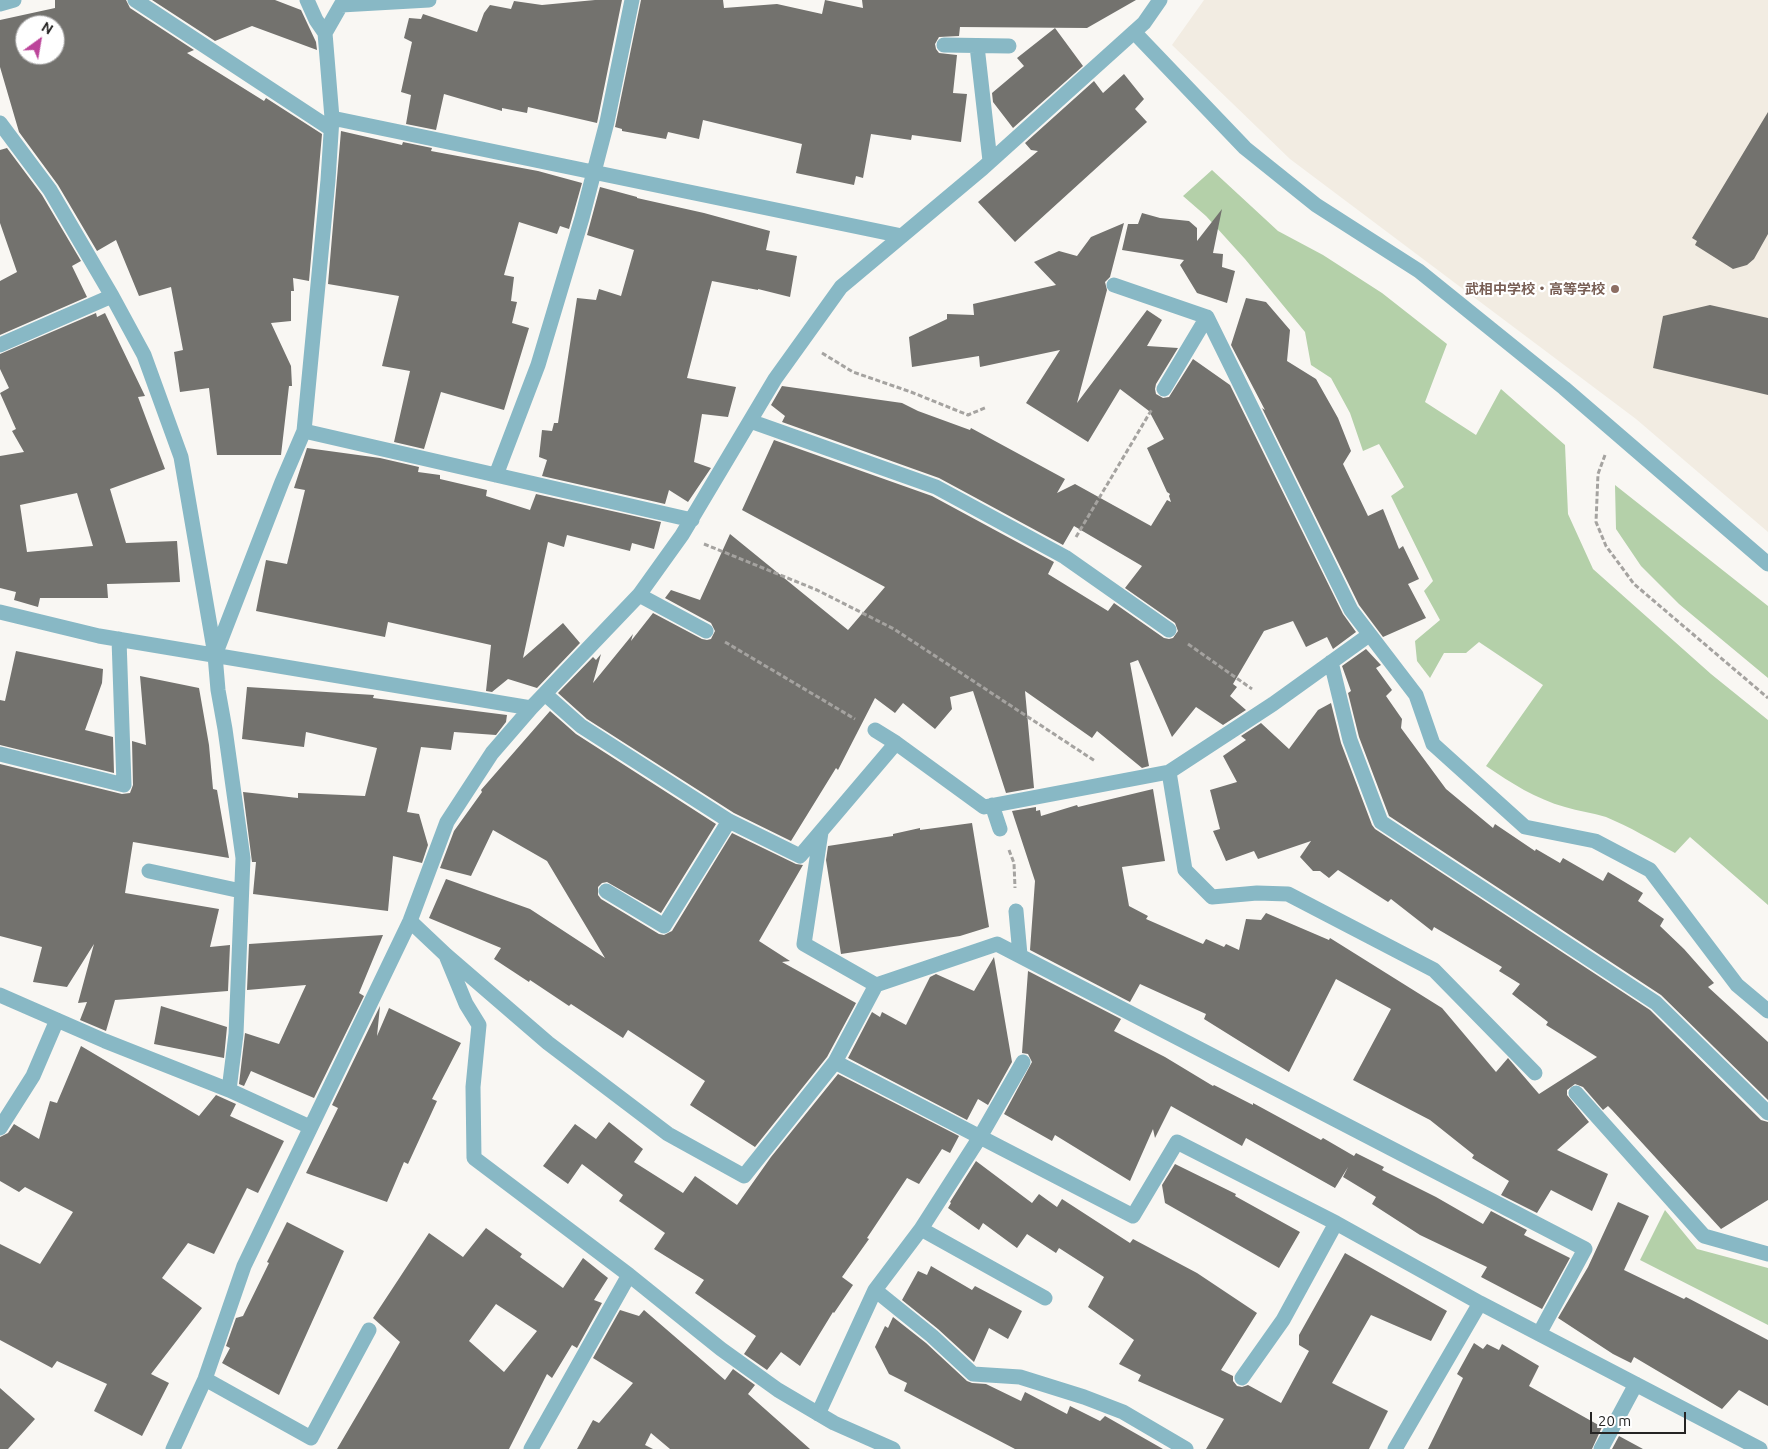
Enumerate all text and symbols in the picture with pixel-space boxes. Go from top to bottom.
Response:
north arrow [15,15,65,65]
text: N [39,19,56,38]
place label: 武相中学校・高等学校 [1465,281,1605,297]
marker: 武相中学校・高等学校 [1609,283,1621,295]
scale bar [1593,1402,1689,1434]
text: 20 m [1598,1412,1631,1429]

